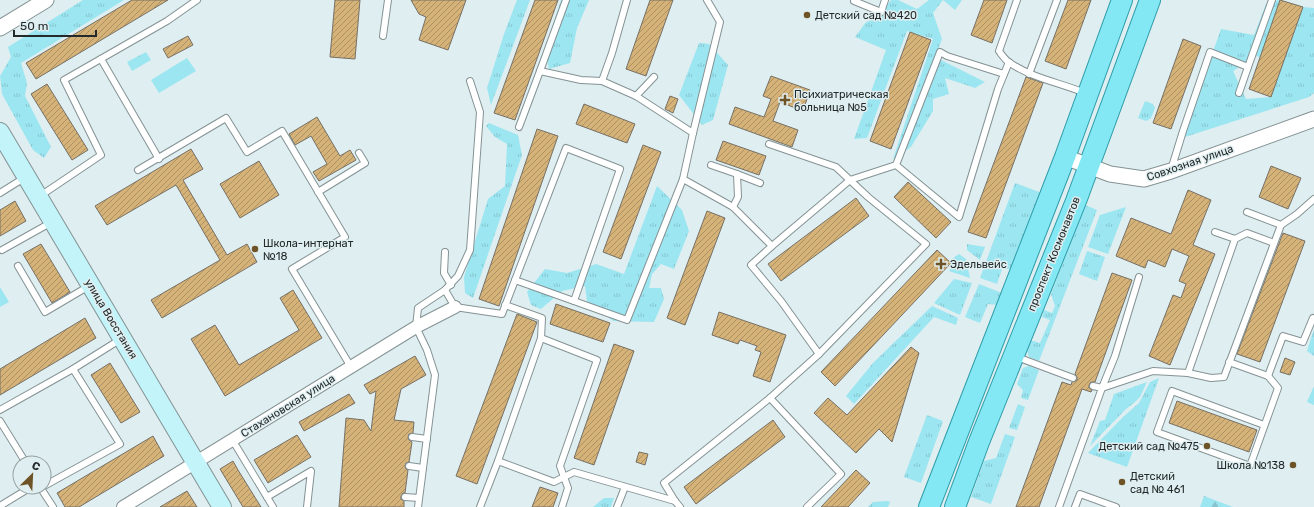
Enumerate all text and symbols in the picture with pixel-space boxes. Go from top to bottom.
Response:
place label: Детский сад №420 [815,9,917,22]
marker: Детский сад №420 [802,10,812,20]
scale bar [14,12,96,38]
text: 50 m [20,19,48,33]
place label: Психиатрическая больница №5 [794,88,888,114]
marker: Психиатрическая больница №5 [779,94,791,106]
street label: Совхозная улица [1145,142,1235,184]
street label: проспект Космонавтов [1025,195,1083,313]
place label: Школа-интернат №18 [263,237,354,263]
marker: Школа-интернат №18 [250,244,260,254]
marker: Эдельвейс [935,258,947,270]
place label: Эдельвейс [950,258,1007,271]
street label: улица Восстания [82,277,140,361]
street label: Стахановская улица [239,372,337,440]
place label: Детский сад №475 [1098,440,1199,453]
marker: Детский сад №475 [1202,441,1212,451]
north arrow [12,455,52,495]
text: С [30,459,42,474]
place label: Школа №138 [1216,459,1285,472]
marker: Школа №138 [1288,460,1298,470]
place label: Детский сад № 461 [1130,470,1185,496]
marker: Детский сад № 461 [1117,477,1127,487]

